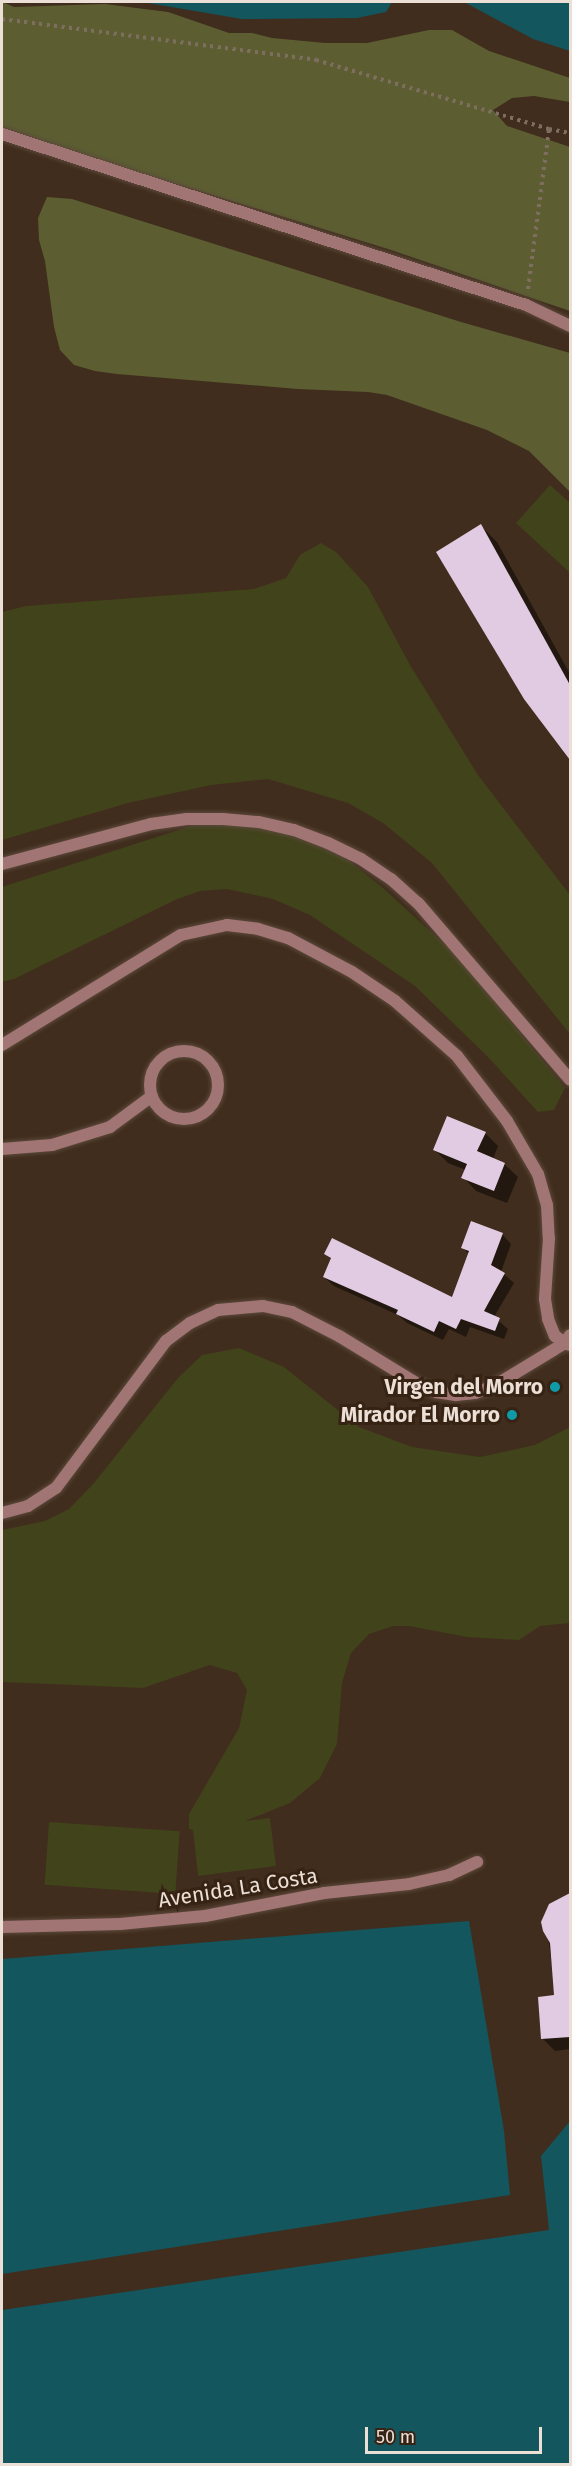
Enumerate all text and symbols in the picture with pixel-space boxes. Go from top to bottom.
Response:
place label: Virgen del Morro [384,1374,543,1400]
marker: Virgen del Morro [548,1380,562,1394]
place label: Mirador El Morro [341,1402,500,1428]
marker: Mirador El Morro [505,1408,519,1422]
street label: Avenida La Costa [157,1863,319,1913]
scale bar [368,2415,545,2453]
text: 50 m [376,2426,415,2448]

